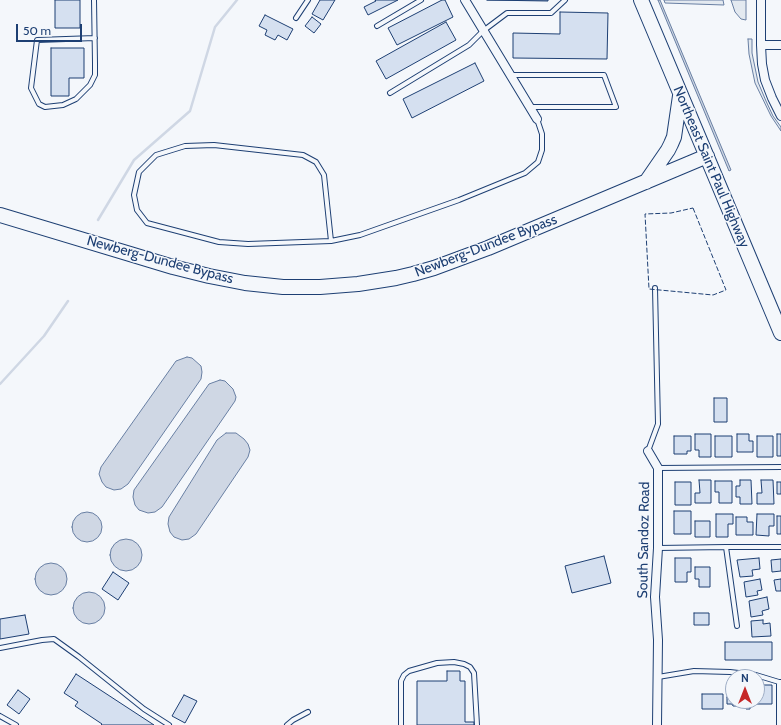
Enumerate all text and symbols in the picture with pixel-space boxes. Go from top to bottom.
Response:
scale bar [18,16,84,42]
text: 50 m [23,23,51,38]
street label: Northeast Saint Paul Highway [669,84,753,250]
street label: Newberg-Dundee Bypass [413,211,559,281]
street label: Newberg-Dundee Bypass [85,232,235,288]
street label: South Sandoz Road [635,481,653,599]
north arrow [725,669,765,709]
text: N [741,671,749,685]

